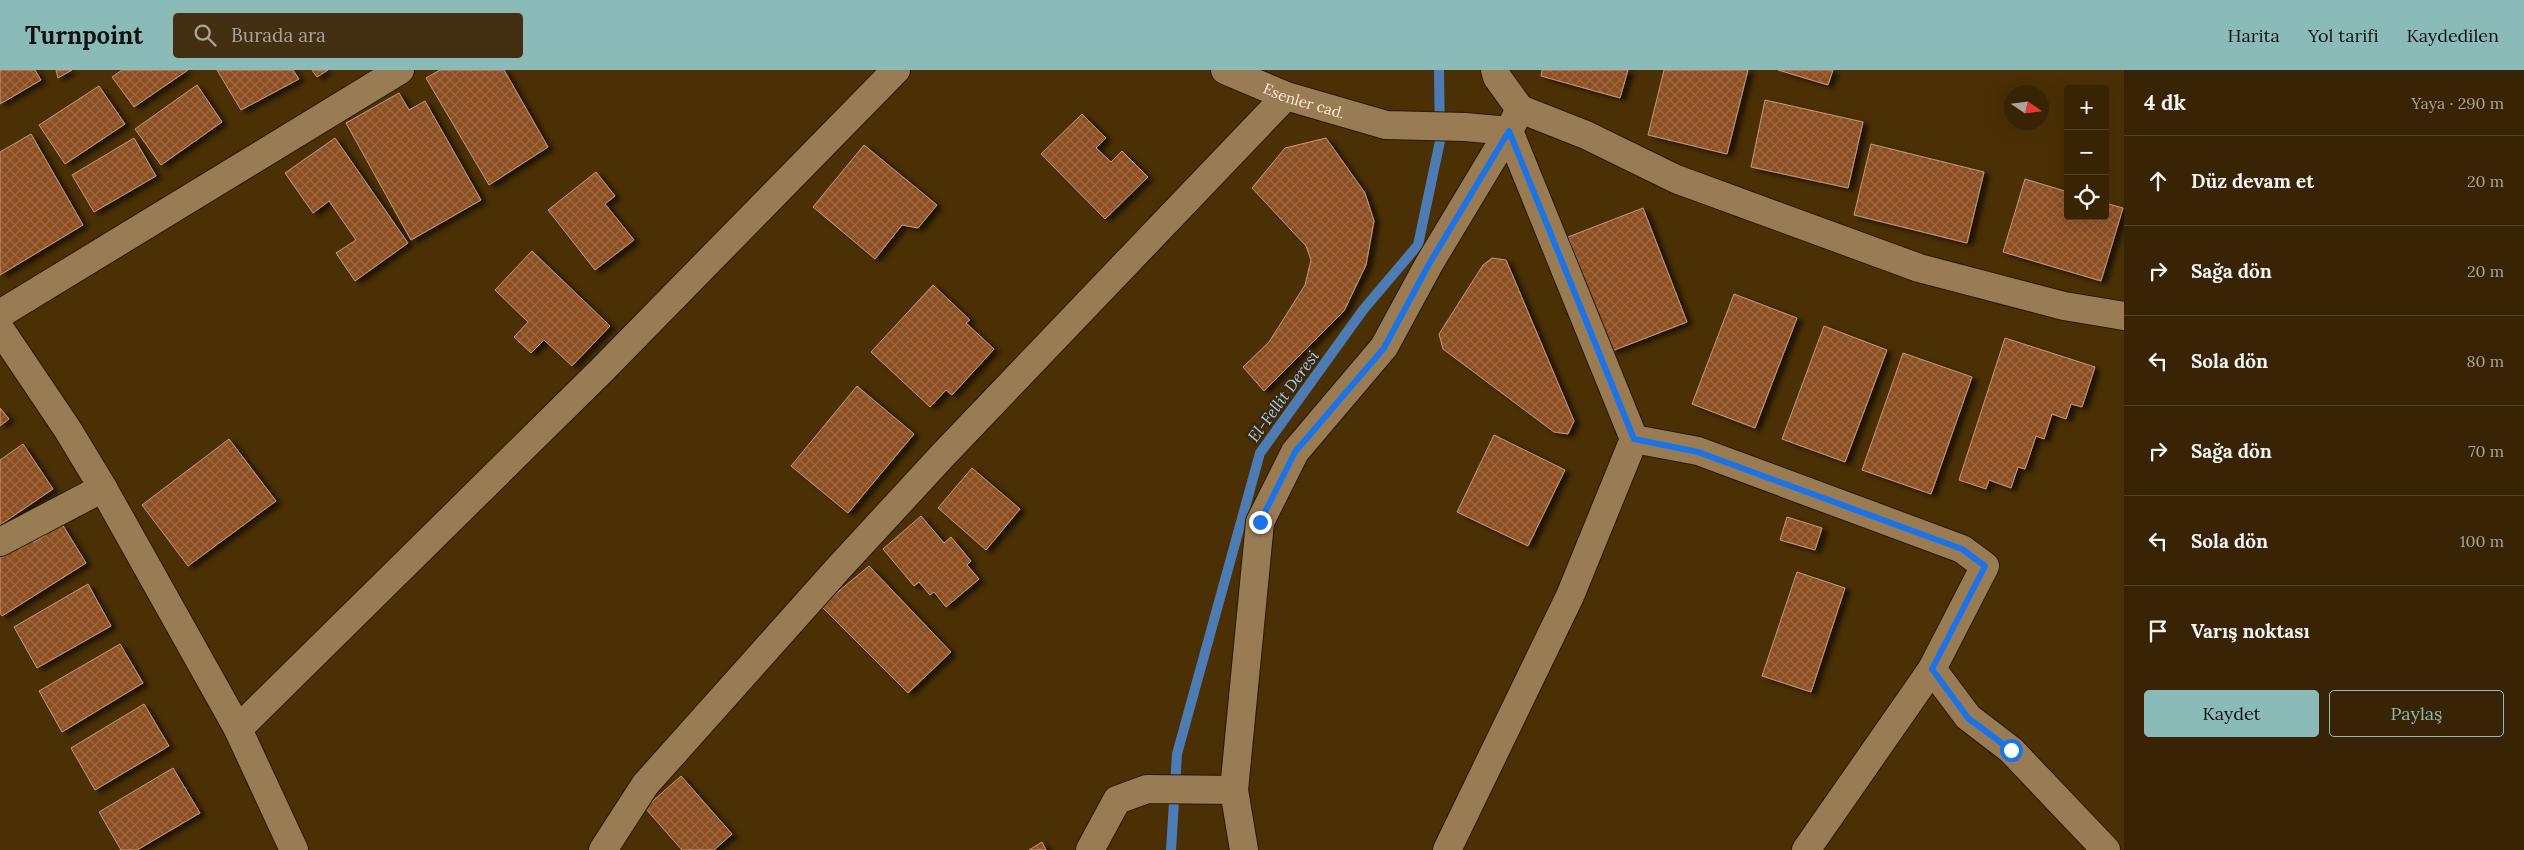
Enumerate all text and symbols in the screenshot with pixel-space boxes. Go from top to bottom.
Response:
search box [173,13,523,58]
text: Turnpoint [25,20,143,51]
icon: search [191,21,219,49]
text: Burada ara [231,23,326,47]
text: Harita [2228,24,2280,47]
text: Yol tarifi [2308,24,2378,47]
text: Kaydedilen [2406,24,2499,47]
street label: Esenler cad. [1261,78,1347,122]
north arrow [2004,85,2049,130]
map controls [2064,85,2109,220]
button: + [2064,85,2109,130]
text: 4 dk [2144,89,2186,116]
text: Yaya · 290 m [2411,93,2504,113]
button: − [2064,130,2109,175]
icon: ahead [2144,167,2172,195]
text: Düz devam et [2191,169,2314,193]
text: 20 m [2467,171,2504,191]
button: locate [2064,175,2109,220]
icon: right [2144,257,2172,285]
text: Sağa dön [2191,259,2272,283]
text: 20 m [2467,261,2504,281]
water label: El-Fellit Deresi [1243,346,1323,446]
icon: left [2144,347,2172,375]
text: Sola dön [2191,349,2268,373]
text: 80 m [2467,351,2504,371]
icon: right [2144,437,2172,465]
text: Sağa dön [2191,439,2272,463]
text: 70 m [2468,441,2504,461]
route end [1249,511,1272,534]
icon: left [2144,527,2172,555]
text: Sola dön [2191,529,2268,553]
text: 100 m [2460,531,2504,551]
icon: arrive [2144,617,2172,645]
text: Varış noktası [2191,619,2310,643]
button: Kaydet [2144,690,2319,737]
button: Paylaş [2329,690,2504,737]
route start [2000,739,2023,762]

